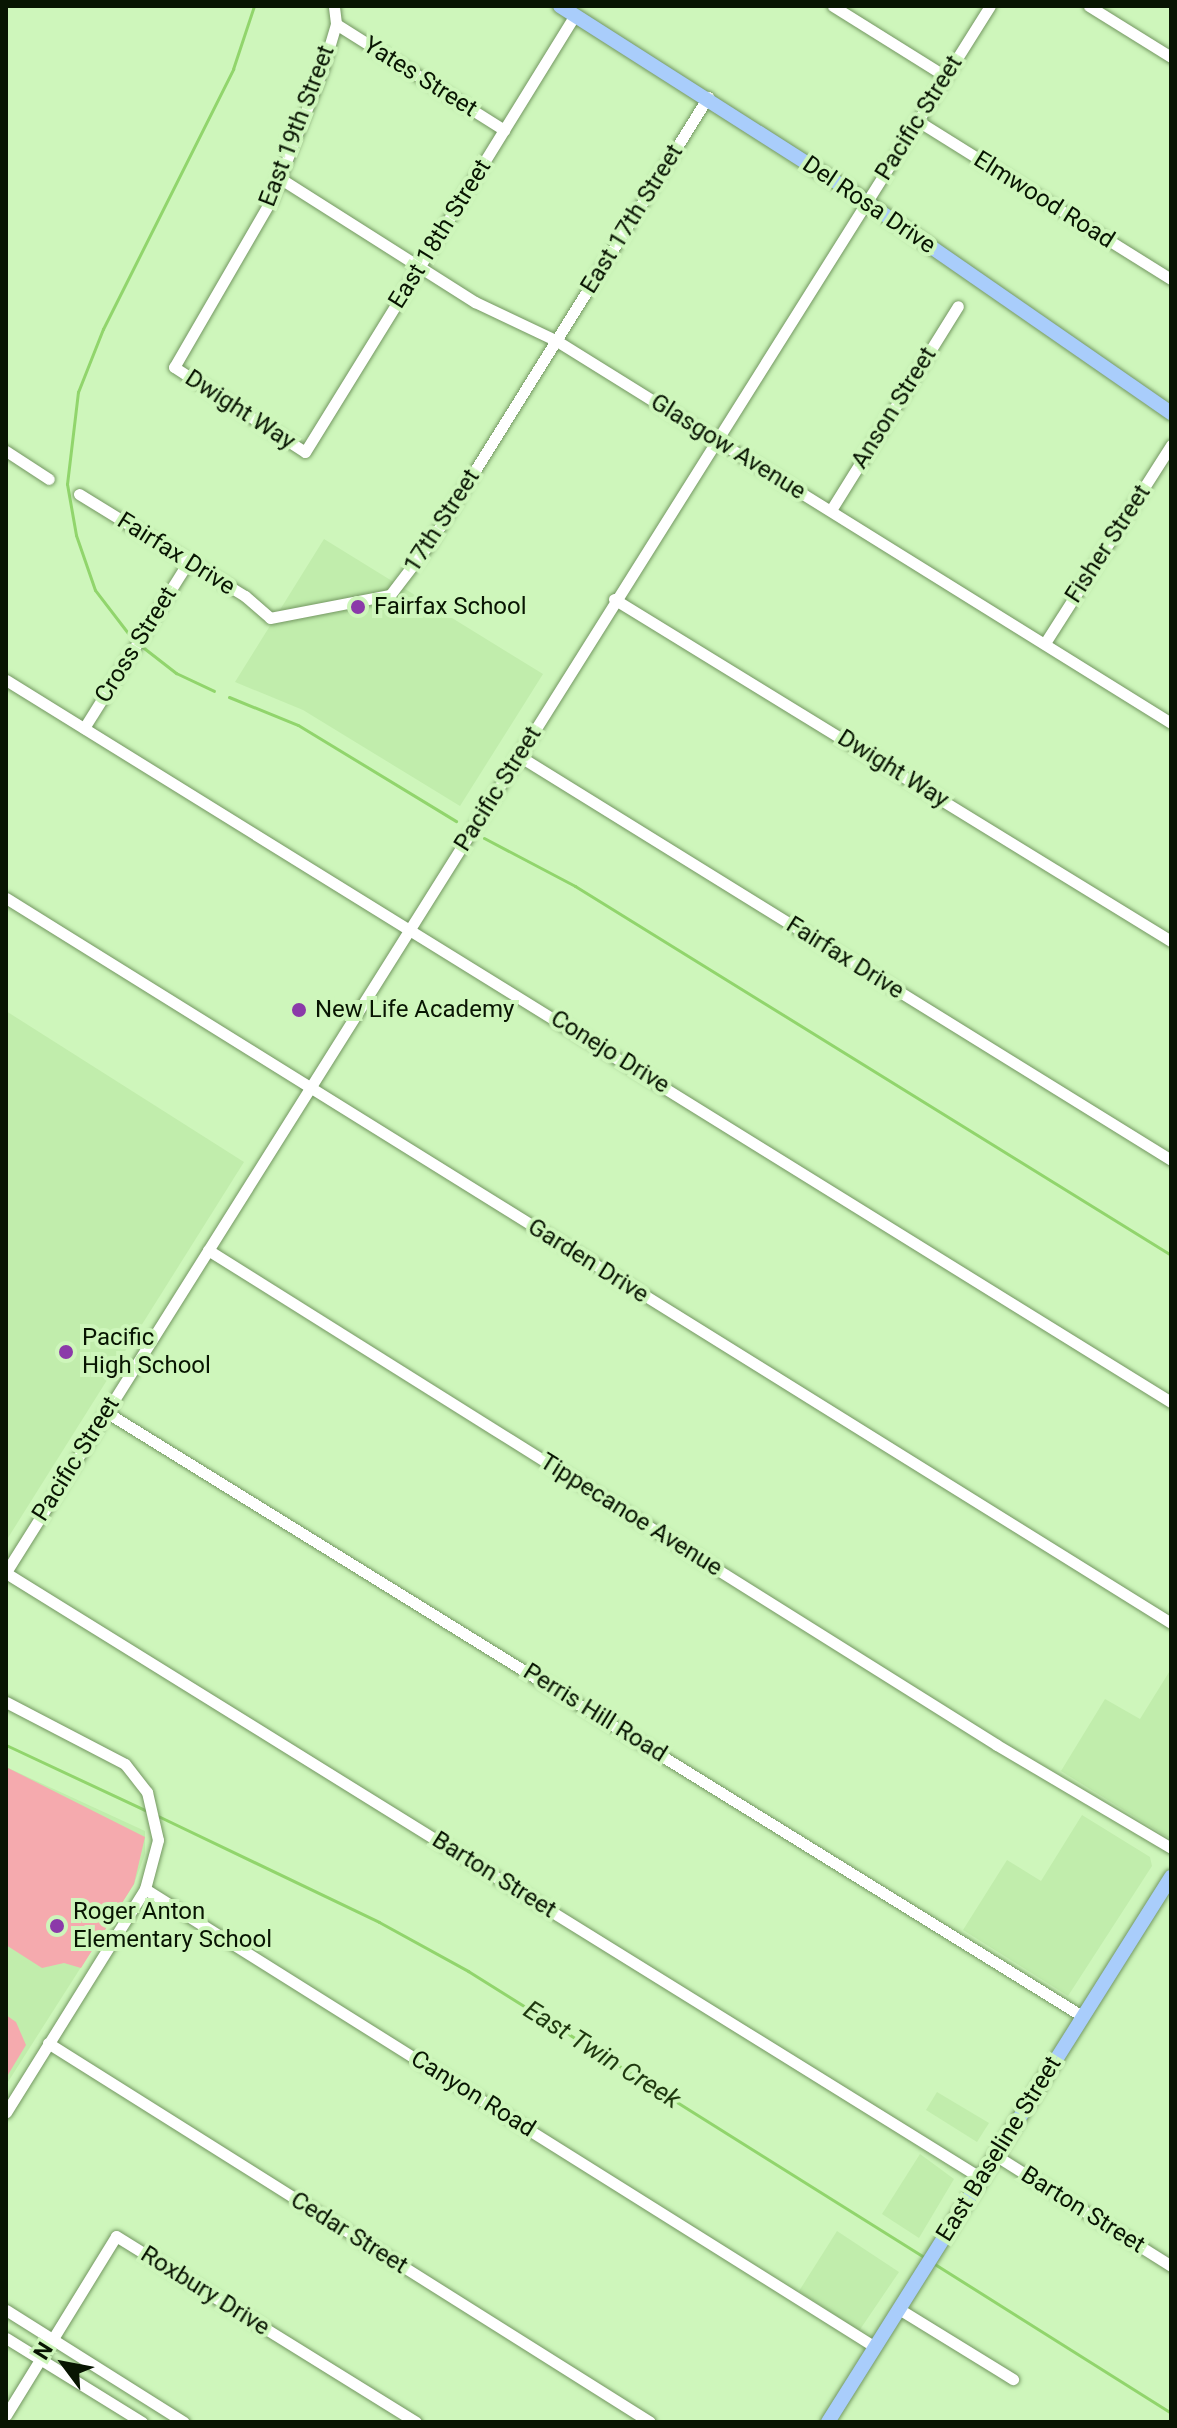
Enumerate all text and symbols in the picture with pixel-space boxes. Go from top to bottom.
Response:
street label: Yates Street [358,31,482,123]
street label: East 19th Street [253,41,341,211]
street label: Pacific Street [869,50,969,186]
street label: East 17th Street [575,139,689,299]
street label: Elmwood Road [968,145,1120,255]
street label: Del Rosa Drive [797,150,941,260]
street label: East 18th Street [383,154,497,314]
street label: Anson Street [845,342,943,474]
street label: Dwight Way [180,364,300,456]
street label: Glasgow Avenue [645,388,811,506]
street label: 17th Street [398,464,486,578]
street label: Fisher Street [1059,480,1157,608]
street label: Fairfax Drive [112,506,240,602]
street label: Cross Street [89,582,183,708]
place label: Fairfax School [374,593,527,621]
marker: Fairfax School [349,598,367,616]
street label: Pacific Street [448,721,548,857]
street label: Dwight Way [832,724,954,814]
street label: Fairfax Drive [781,910,909,1006]
place label: New Life Academy [315,996,514,1024]
marker: New Life Academy [290,1001,308,1019]
street label: Conejo Drive [545,1004,675,1100]
street label: Garden Drive [522,1213,654,1309]
place label: Pacific High School [82,1324,211,1380]
marker: Pacific High School [57,1343,75,1361]
street label: Pacific Street [26,1391,126,1527]
street label: Tippecanoe Avenue [535,1447,727,1583]
street label: Perris Hill Road [518,1657,672,1769]
street label: Barton Street [427,1826,561,1924]
place label: Roger Anton Elementary School [73,1898,272,1954]
marker: Roger Anton Elementary School [48,1917,66,1935]
water label: East Twin Creek [518,1994,686,2116]
street label: Canyon Road [406,2044,540,2144]
street label: East Baseline Street [930,2051,1068,2247]
street label: Barton Street [1016,2161,1150,2259]
street label: Cedar Street [285,2186,413,2280]
street label: Roxbury Drive [135,2240,275,2342]
north arrow [24,2324,104,2404]
text: N [29,2338,58,2364]

